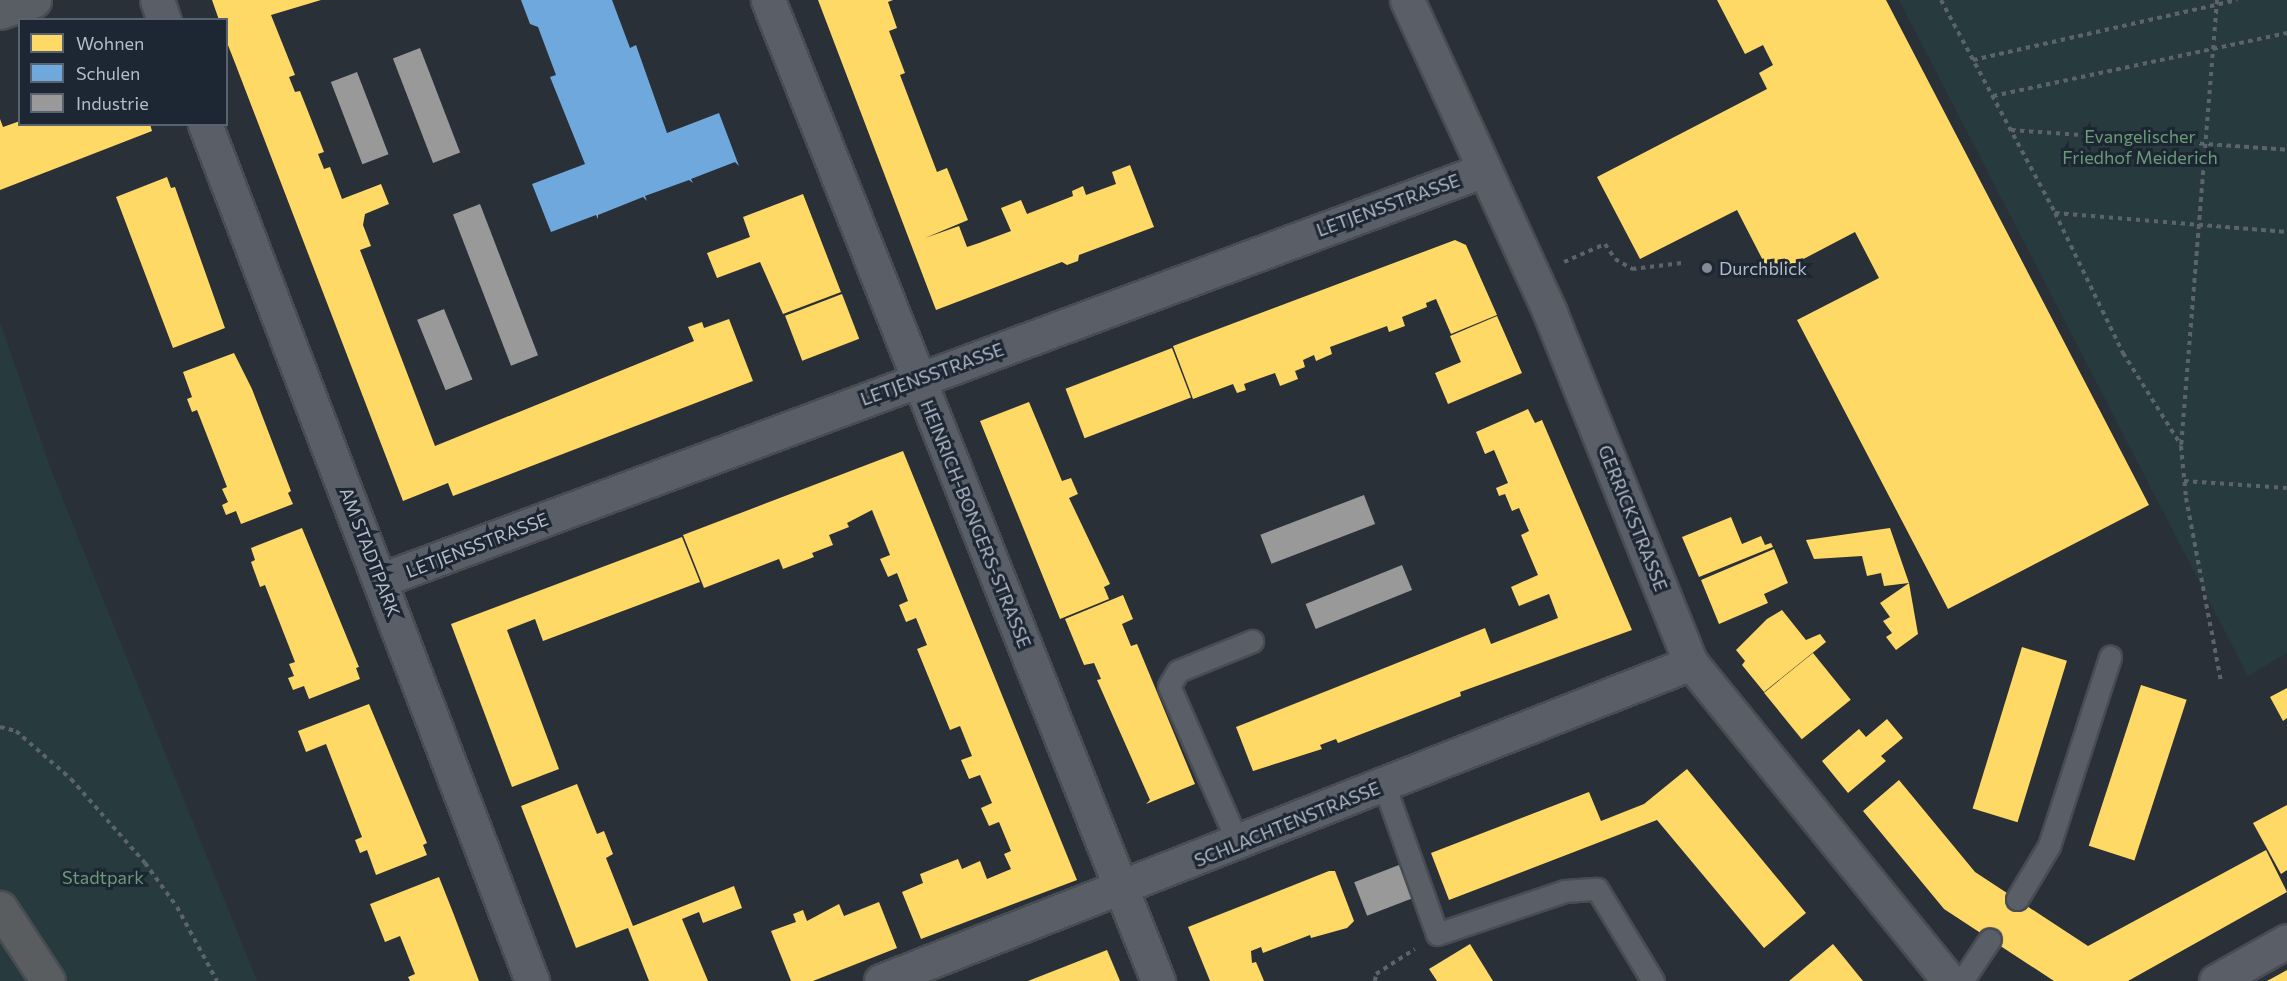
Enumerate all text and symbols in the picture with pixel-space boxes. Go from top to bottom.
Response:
legend [18,18,228,126]
text: Wohnen [76,32,144,54]
text: Schulen [76,62,140,84]
text: Industrie [76,92,149,114]
park label: Evangelischer Friedhof Meiderich [2062,126,2218,168]
street label: LETJENSSTRASSE [1313,169,1463,241]
place label: Durchblick [1719,257,1807,279]
marker: Durchblick [1700,261,1714,275]
street label: LETJENSSTRASSE [857,338,1007,410]
street label: HEINRICH-BONGERS-STRASSE [916,397,1036,651]
street label: GERRICKSTRASSE [1594,442,1672,594]
street label: AM STADTPARK [335,484,405,620]
street label: LETJENSSTRASSE [403,508,551,582]
street label: SCHLACHTENSTRASSE [1191,777,1383,871]
park label: Stadtpark [62,866,144,888]

